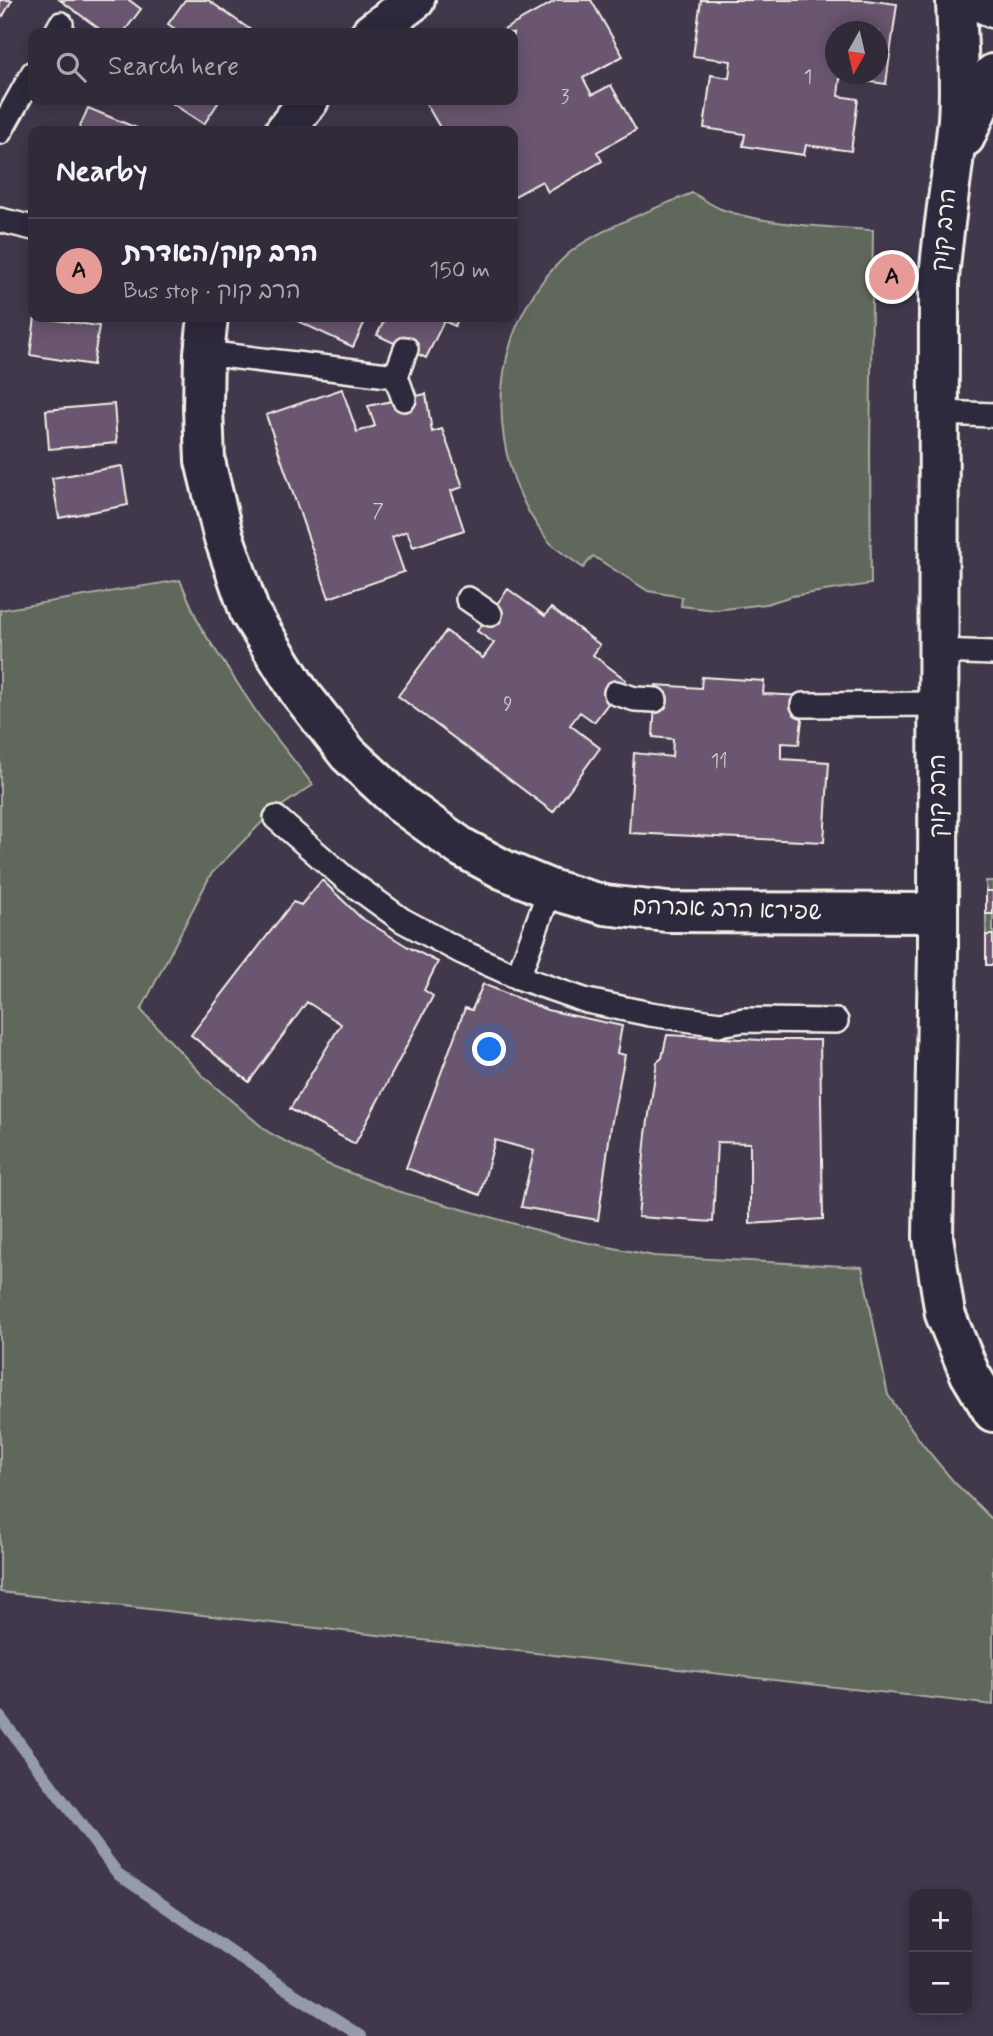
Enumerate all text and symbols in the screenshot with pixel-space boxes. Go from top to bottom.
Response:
north arrow [825,21,888,84]
search box [28,28,518,105]
icon: search [52,48,90,86]
text: Search here [108,50,239,84]
house number: 1 [804,65,812,90]
house number: 3 [561,85,570,110]
text: Nearby [56,152,147,191]
street label: הרב קוק [926,187,964,273]
text: הרב קוק/האדרת [123,237,318,271]
pin: A [869,251,915,303]
text: A [71,256,87,286]
text: 150 m [429,256,490,286]
text: Bus stop · הרב קוק [123,277,301,307]
house number: 7 [372,499,384,524]
house number: 9 [503,692,513,717]
house number: 11 [711,749,727,774]
street label: הרב קוק [924,754,954,838]
street label: שפירא הרב אברהם [632,892,822,928]
your location [472,1032,506,1066]
map controls [909,1889,972,2015]
button: + [909,1889,972,1952]
button: − [909,1952,972,2015]

